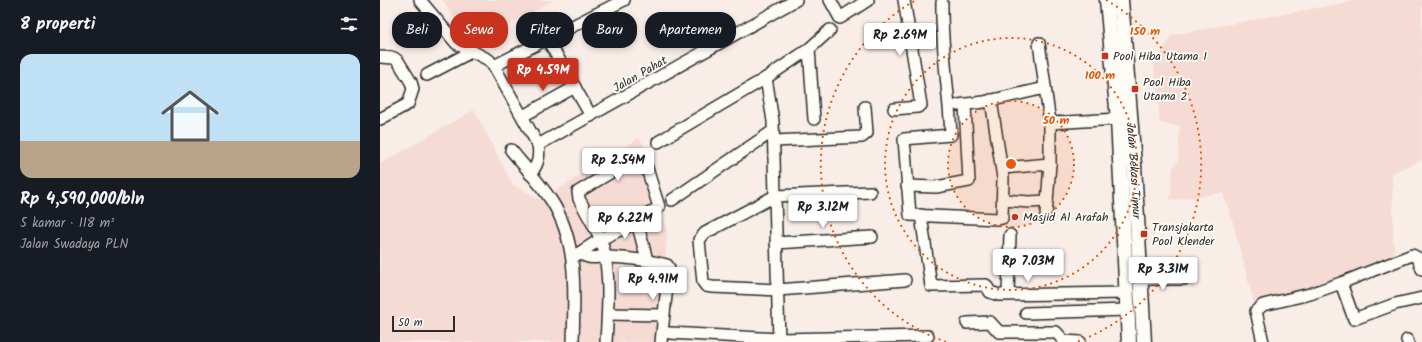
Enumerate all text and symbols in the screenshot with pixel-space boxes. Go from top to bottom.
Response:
text: 8 properti [20,11,95,38]
chip: Beli [392,12,442,48]
chip: Sewa [450,12,508,48]
chip: Filter [516,12,574,48]
chip: Baru [582,12,637,48]
chip: Apartemen [645,12,736,48]
icon: filters [338,13,360,35]
text: 150 m [1130,22,1160,41]
pin: Rp 2.69M [859,23,941,57]
text: Rp 2.69M [873,25,927,46]
place label: Pool Hiba Utama 1 [1113,47,1207,66]
street label: Jalan Pahat [610,51,671,98]
marker: Pool Hiba Utama 1 [1100,51,1110,61]
pin: Rp 4.59M [502,58,584,92]
text: Rp 4.59M [517,60,569,81]
text: 100 m [1085,66,1115,85]
place label: Pool Hiba Utama 2 [1143,73,1191,106]
icon: home [154,80,226,152]
marker: Pool Hiba Utama 2 [1130,84,1140,94]
text: 50 m [1042,111,1070,130]
street label: Jalan Bekasi Timur [1121,122,1146,220]
pin: Rp 2.54M [577,148,659,182]
text: Rp 2.54M [591,150,645,171]
centre of rings [1004,157,1018,171]
text: Rp 4,590,000/bln [20,186,145,213]
pin: Rp 3.12M [782,195,864,229]
text: Rp 3.12M [797,197,849,218]
pin: Rp 6.22M [584,206,666,240]
text: Rp 6.22M [598,208,652,229]
place label: Masjid Al Arafah [1023,208,1108,227]
marker: Masjid Al Arafah [1010,212,1020,222]
text: 5 kamar · 118 m² [20,213,114,234]
place label: Transjakarta Pool Klender [1152,218,1215,251]
marker: Transjakarta Pool Klender [1139,229,1149,239]
text: Jalan Swadaya PLN [20,234,128,255]
pin: Rp 7.03M [987,249,1069,283]
text: Rp 7.03M [1002,251,1054,272]
pin: Rp 3.31M [1122,257,1204,291]
text: Rp 3.31M [1138,259,1188,280]
pin: Rp 4.91M [612,267,694,301]
text: Rp 4.91M [628,269,678,290]
scale bar [392,314,455,333]
text: 50 m [398,314,423,332]

